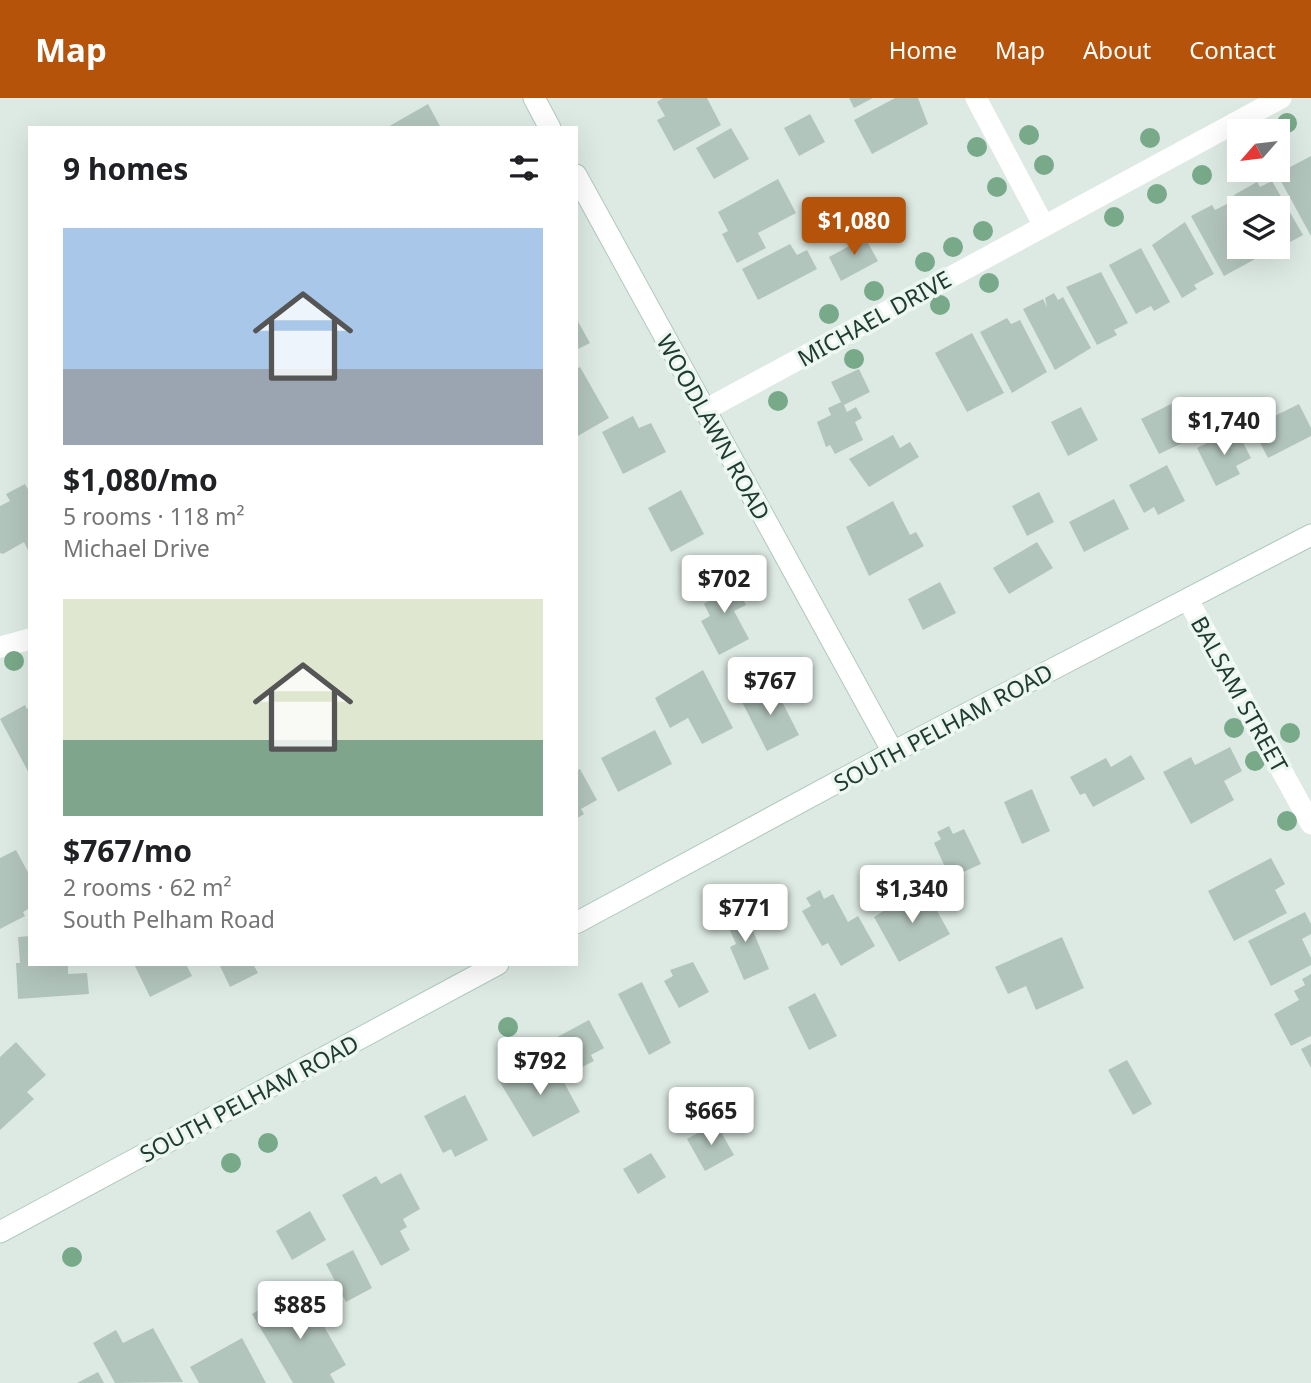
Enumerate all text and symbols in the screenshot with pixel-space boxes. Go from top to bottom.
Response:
text: Map [35,27,107,72]
text: Home [889,33,957,66]
text: Map [995,33,1045,66]
text: About [1083,33,1151,66]
text: Contact [1189,33,1276,66]
north arrow [1227,119,1290,182]
map controls [1227,119,1290,259]
text: 9 homes [63,148,188,189]
icon: filters [505,149,543,187]
button: layers [1227,196,1290,259]
pin: $1,080 [797,198,911,257]
text: $1,080 [818,204,890,236]
street label: MICHAEL DRIVE [791,262,957,374]
icon: home [240,273,366,399]
street label: WOODLAWN ROAD [650,328,778,526]
pin: $1,740 [1167,398,1281,457]
text: $1,740 [1188,404,1260,436]
text: $1,080/mo [63,459,218,500]
text: 5 rooms · 118 m² [63,500,245,532]
text: Michael Drive [63,532,210,564]
pin: $702 [683,556,765,615]
text: $702 [698,562,750,594]
street label: BALSAM STREET [1184,610,1296,778]
icon: home [240,644,366,770]
street label: SOUTH PELHAM ROAD [828,656,1058,798]
pin: $767 [729,658,811,717]
text: $767 [744,664,796,696]
text: $767/mo [63,830,192,871]
pin: $1,340 [855,866,969,925]
text: 2 rooms · 62 m² [63,871,232,903]
text: $1,340 [876,872,948,904]
pin: $771 [704,884,786,944]
text: $771 [719,891,771,923]
text: South Pelham Road [63,903,275,935]
street label: SOUTH PELHAM ROAD [134,1027,364,1169]
pin: $792 [499,1038,581,1097]
text: $792 [514,1044,566,1076]
pin: $665 [670,1088,752,1147]
text: $665 [685,1094,737,1126]
pin: $885 [259,1282,341,1341]
text: $885 [274,1288,326,1320]

